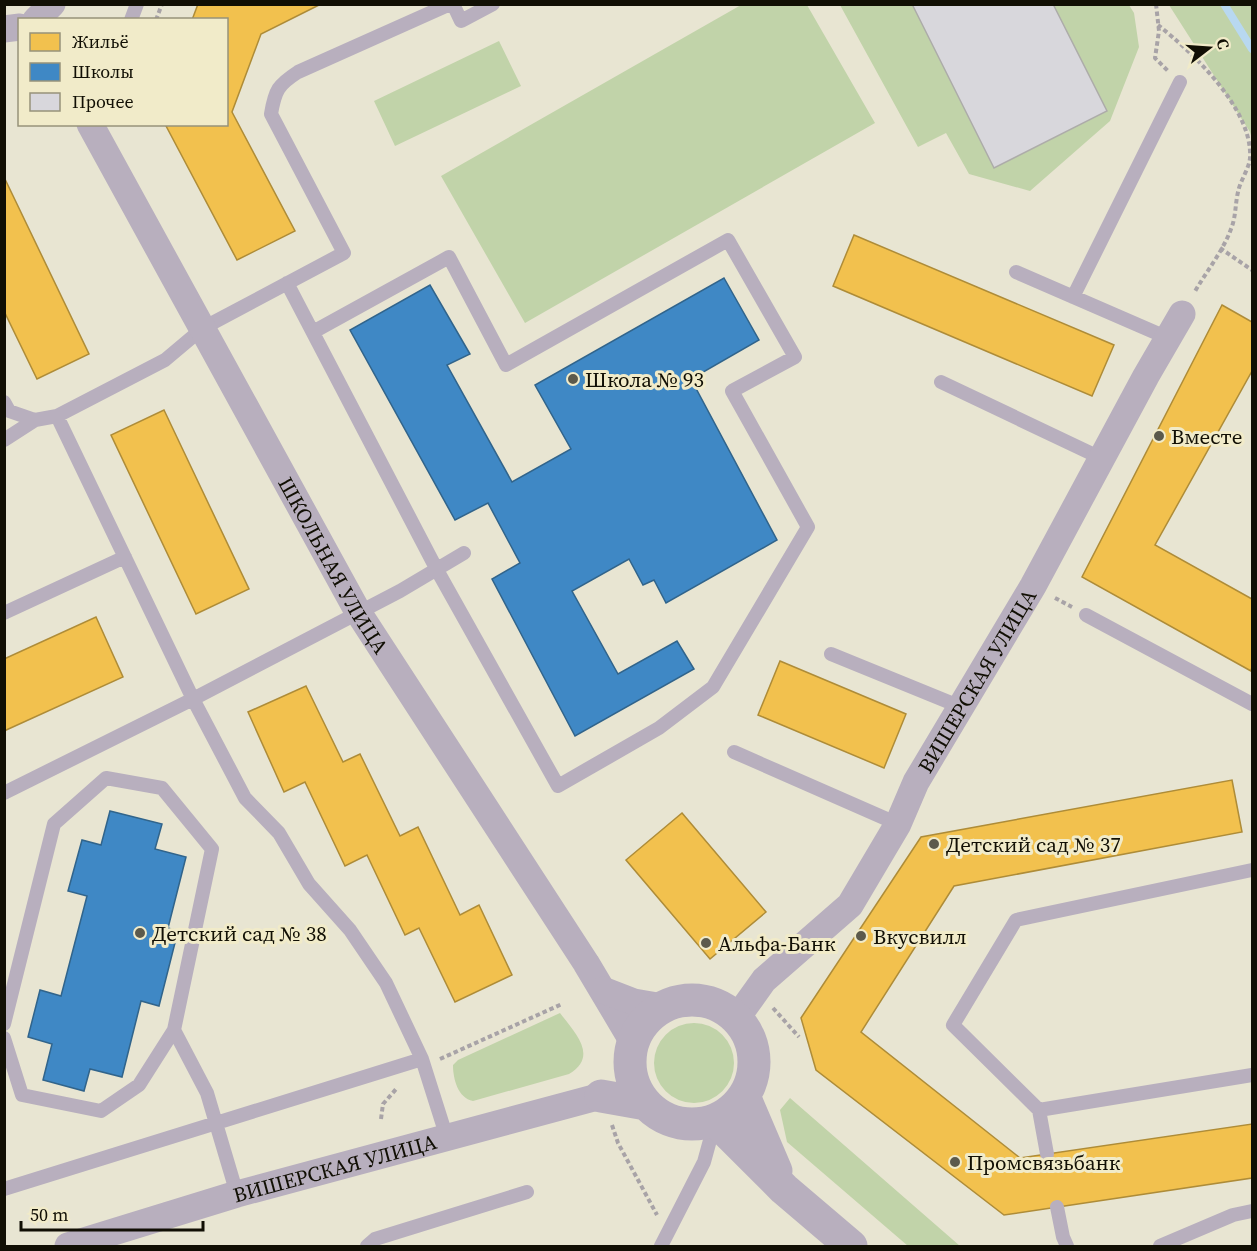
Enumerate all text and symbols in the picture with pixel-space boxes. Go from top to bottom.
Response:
legend [18,18,228,126]
north arrow [1179,18,1239,78]
text: Жильё [72,29,129,54]
text: С [1211,36,1235,52]
text: Школы [72,59,134,84]
text: Прочее [72,89,134,114]
place label: Школа № 93 [585,365,704,394]
marker: Школа № 93 [566,372,580,386]
place label: Вместе [1171,422,1242,451]
marker: Вместе [1152,429,1166,443]
street label: ШКОЛЬНАЯ УЛИЦА [272,471,396,659]
street label: ВИШЕРСКАЯ УЛИЦА [910,583,1043,778]
place label: Детский сад № 37 [946,830,1121,859]
marker: Детский сад № 37 [927,837,941,851]
place label: Детский сад № 38 [152,919,327,948]
place label: Вкусвилл [873,922,967,951]
marker: Детский сад № 38 [133,926,147,940]
place label: Альфа-Банк [718,929,836,958]
marker: Вкусвилл [854,929,868,943]
marker: Альфа-Банк [699,936,713,950]
street label: ВИШЕРСКАЯ УЛИЦА [230,1126,440,1209]
place label: Промсвязьбанк [967,1148,1121,1177]
marker: Промсвязьбанк [948,1155,962,1169]
scale bar [21,1194,202,1232]
text: 50 m [30,1202,68,1227]

